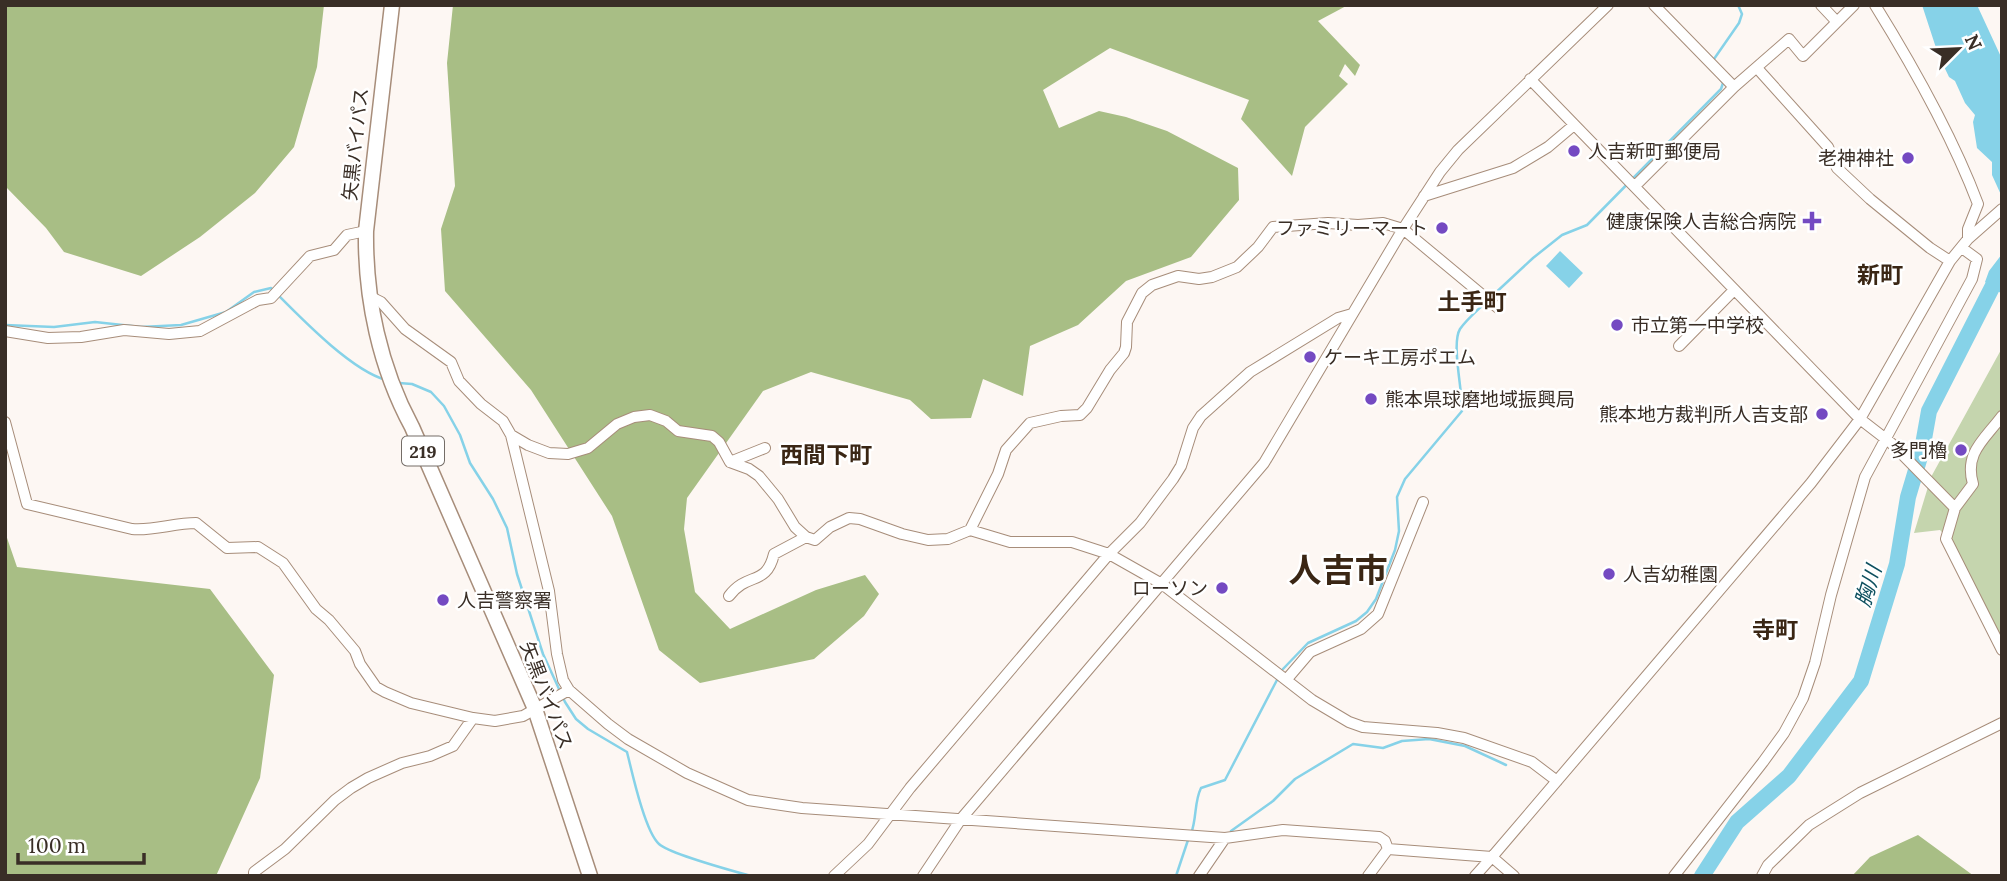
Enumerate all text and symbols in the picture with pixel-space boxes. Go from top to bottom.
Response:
north arrow [1923,14,1993,84]
text: N [1960,30,1988,54]
street label: 矢黒バイパス [337,86,373,202]
place label: 人吉新町郵便局 [1588,139,1721,163]
marker: 人吉新町郵便局 [1566,143,1582,159]
place label: 老神神社 [1818,146,1894,170]
marker: 老神神社 [1900,150,1916,166]
place label: 健康保険人吉総合病院 [1606,209,1796,233]
marker: 健康保険人吉総合病院 [1802,211,1822,231]
place label: ファミリーマート [1276,216,1428,240]
marker: ファミリーマート [1434,220,1450,236]
district label: 新町 [1857,260,1903,289]
district label: 土手町 [1438,287,1507,316]
place label: 市立第一中学校 [1631,313,1764,337]
marker: 市立第一中学校 [1609,317,1625,333]
place label: ケーキ工房ポエム [1324,345,1476,369]
marker: ケーキ工房ポエム [1302,349,1318,365]
place label: 熊本県球磨地域振興局 [1385,387,1575,411]
marker: 熊本県球磨地域振興局 [1363,391,1379,407]
place label: 熊本地方裁判所人吉支部 [1599,402,1808,426]
marker: 熊本地方裁判所人吉支部 [1814,406,1830,422]
road number: 219 [402,436,444,466]
place label: 多門櫓 [1890,438,1947,462]
district label: 西間下町 [780,440,872,469]
marker: 多門櫓 [1953,442,1969,458]
district label: 人吉市 [1289,549,1388,591]
water label: 胸川 [1849,560,1888,610]
place label: 人吉幼稚園 [1623,562,1718,586]
marker: 人吉幼稚園 [1601,566,1617,582]
place label: ローソン [1132,576,1208,600]
marker: ローソン [1214,580,1230,596]
place label: 人吉警察署 [457,588,552,612]
marker: 人吉警察署 [435,592,451,608]
district label: 寺町 [1752,615,1798,644]
street label: 矢黒バイパス [515,638,579,752]
scale bar [18,822,144,866]
text: 100 m [28,832,86,859]

